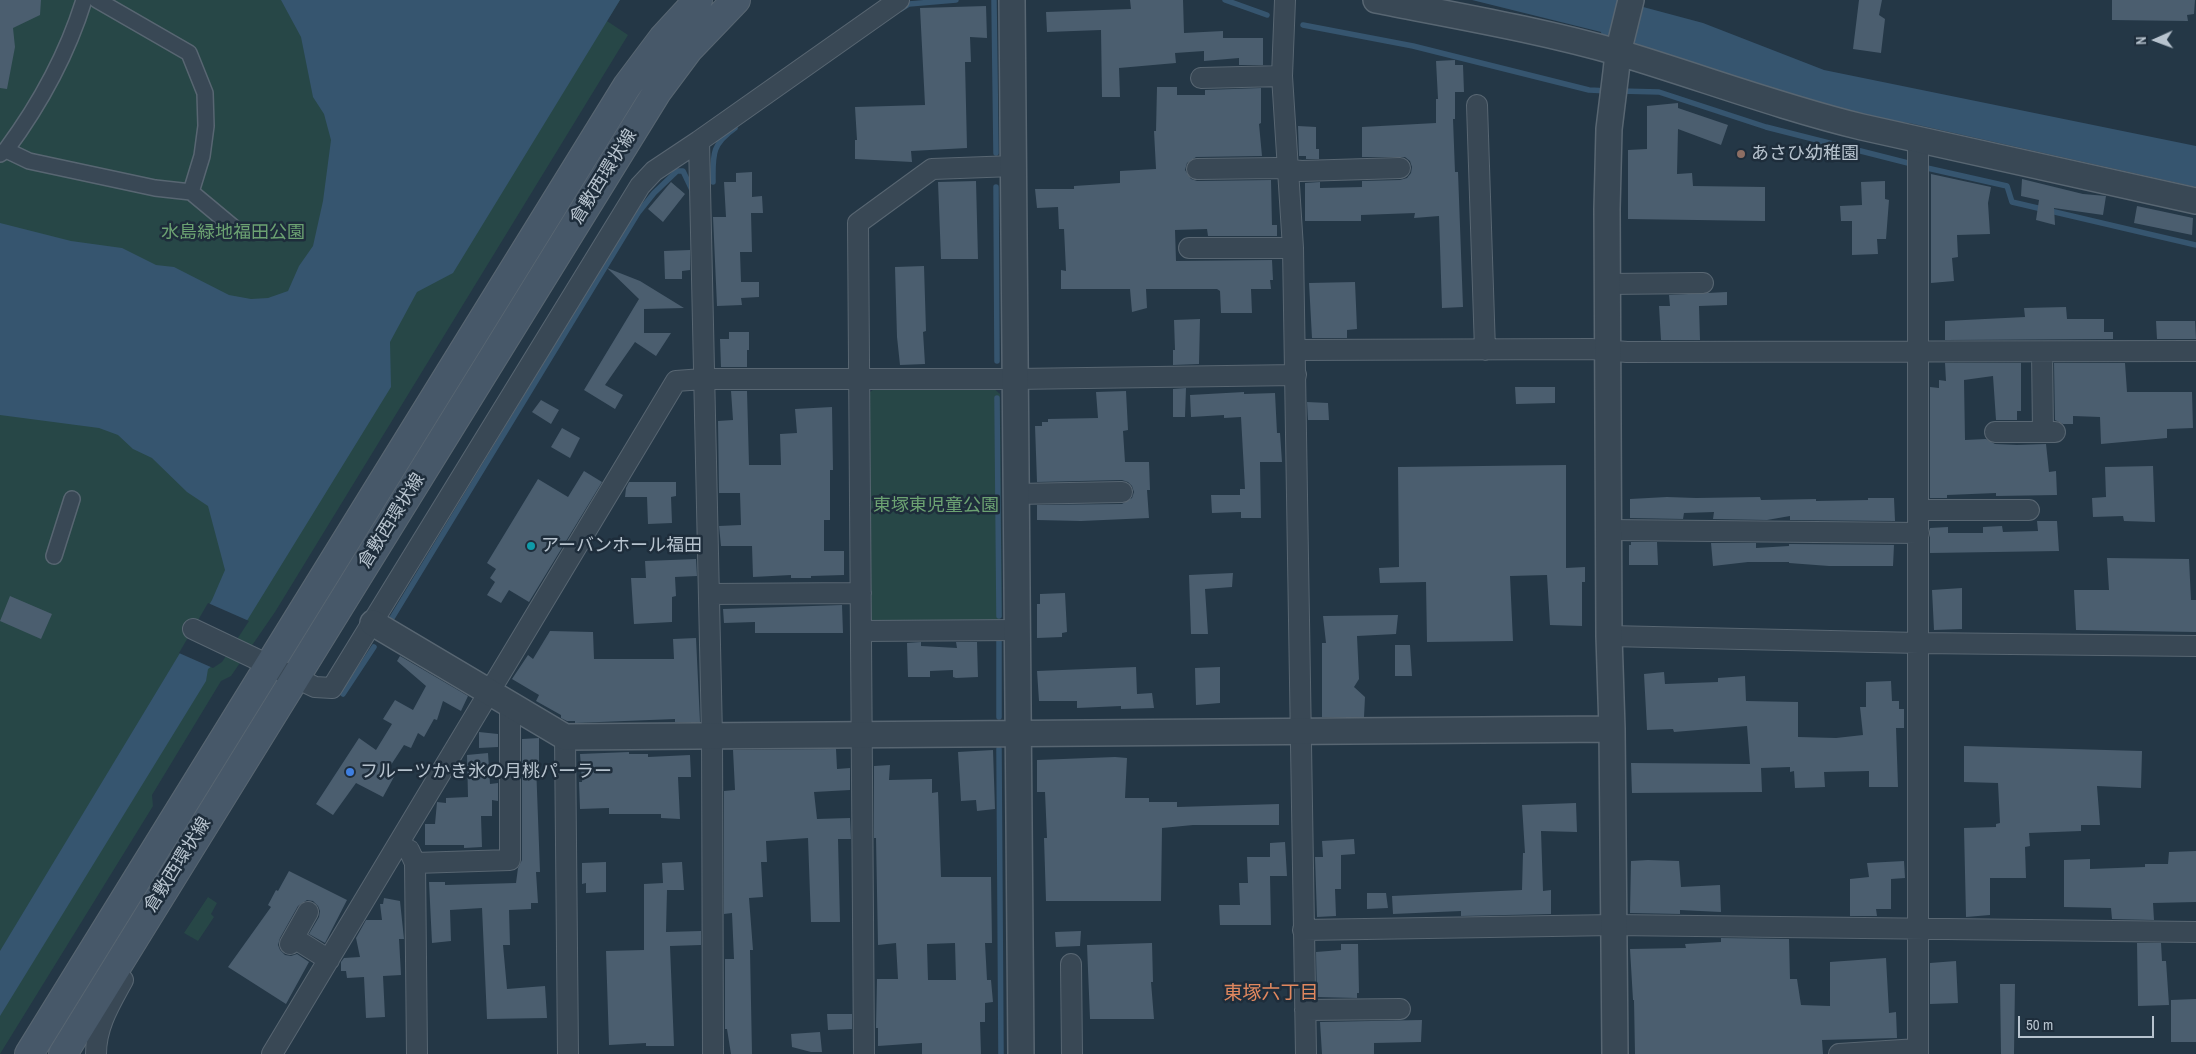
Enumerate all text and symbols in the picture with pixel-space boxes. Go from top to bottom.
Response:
north arrow [2131,15,2181,65]
text: N [2132,36,2150,45]
street label: 倉敷西環状線 [566,125,642,229]
place label: あさひ幼稚園 [1751,143,1859,165]
marker: あさひ幼稚園 [1735,148,1747,160]
park label: 水島緑地福田公園 [161,222,305,244]
street label: 倉敷西環状線 [354,469,430,573]
park label: 東塚東児童公園 [873,495,999,517]
place label: アーバンホール福田 [541,535,702,557]
marker: アーバンホール福田 [525,540,537,552]
place label: フルーツかき氷の月桃パーラー [360,761,612,783]
marker: フルーツかき氷の月桃パーラー [344,766,356,778]
street label: 倉敷西環状線 [140,813,216,917]
district label: 東塚六丁目 [1224,983,1318,1005]
scale bar [2021,1006,2157,1038]
text: 50 m [2026,1014,2053,1035]

